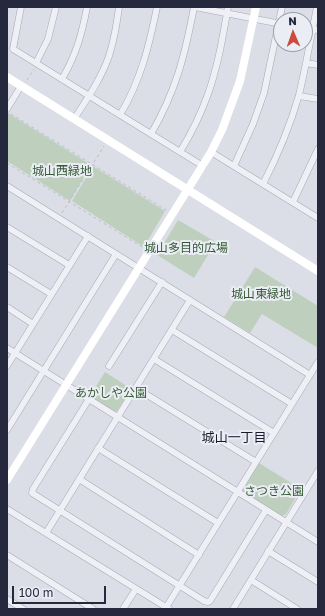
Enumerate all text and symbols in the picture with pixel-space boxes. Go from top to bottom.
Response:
north arrow [273,12,313,52]
text: N [288,14,297,27]
park label: 城山西緑地 [32,164,92,178]
park label: 城山多目的広場 [144,241,228,255]
park label: 城山東緑地 [231,287,291,301]
park label: あかしや公園 [75,386,147,400]
district label: 城山一丁目 [202,430,266,446]
park label: さつき公園 [244,484,304,498]
scale bar [14,578,108,604]
text: 100 m [19,585,53,600]

